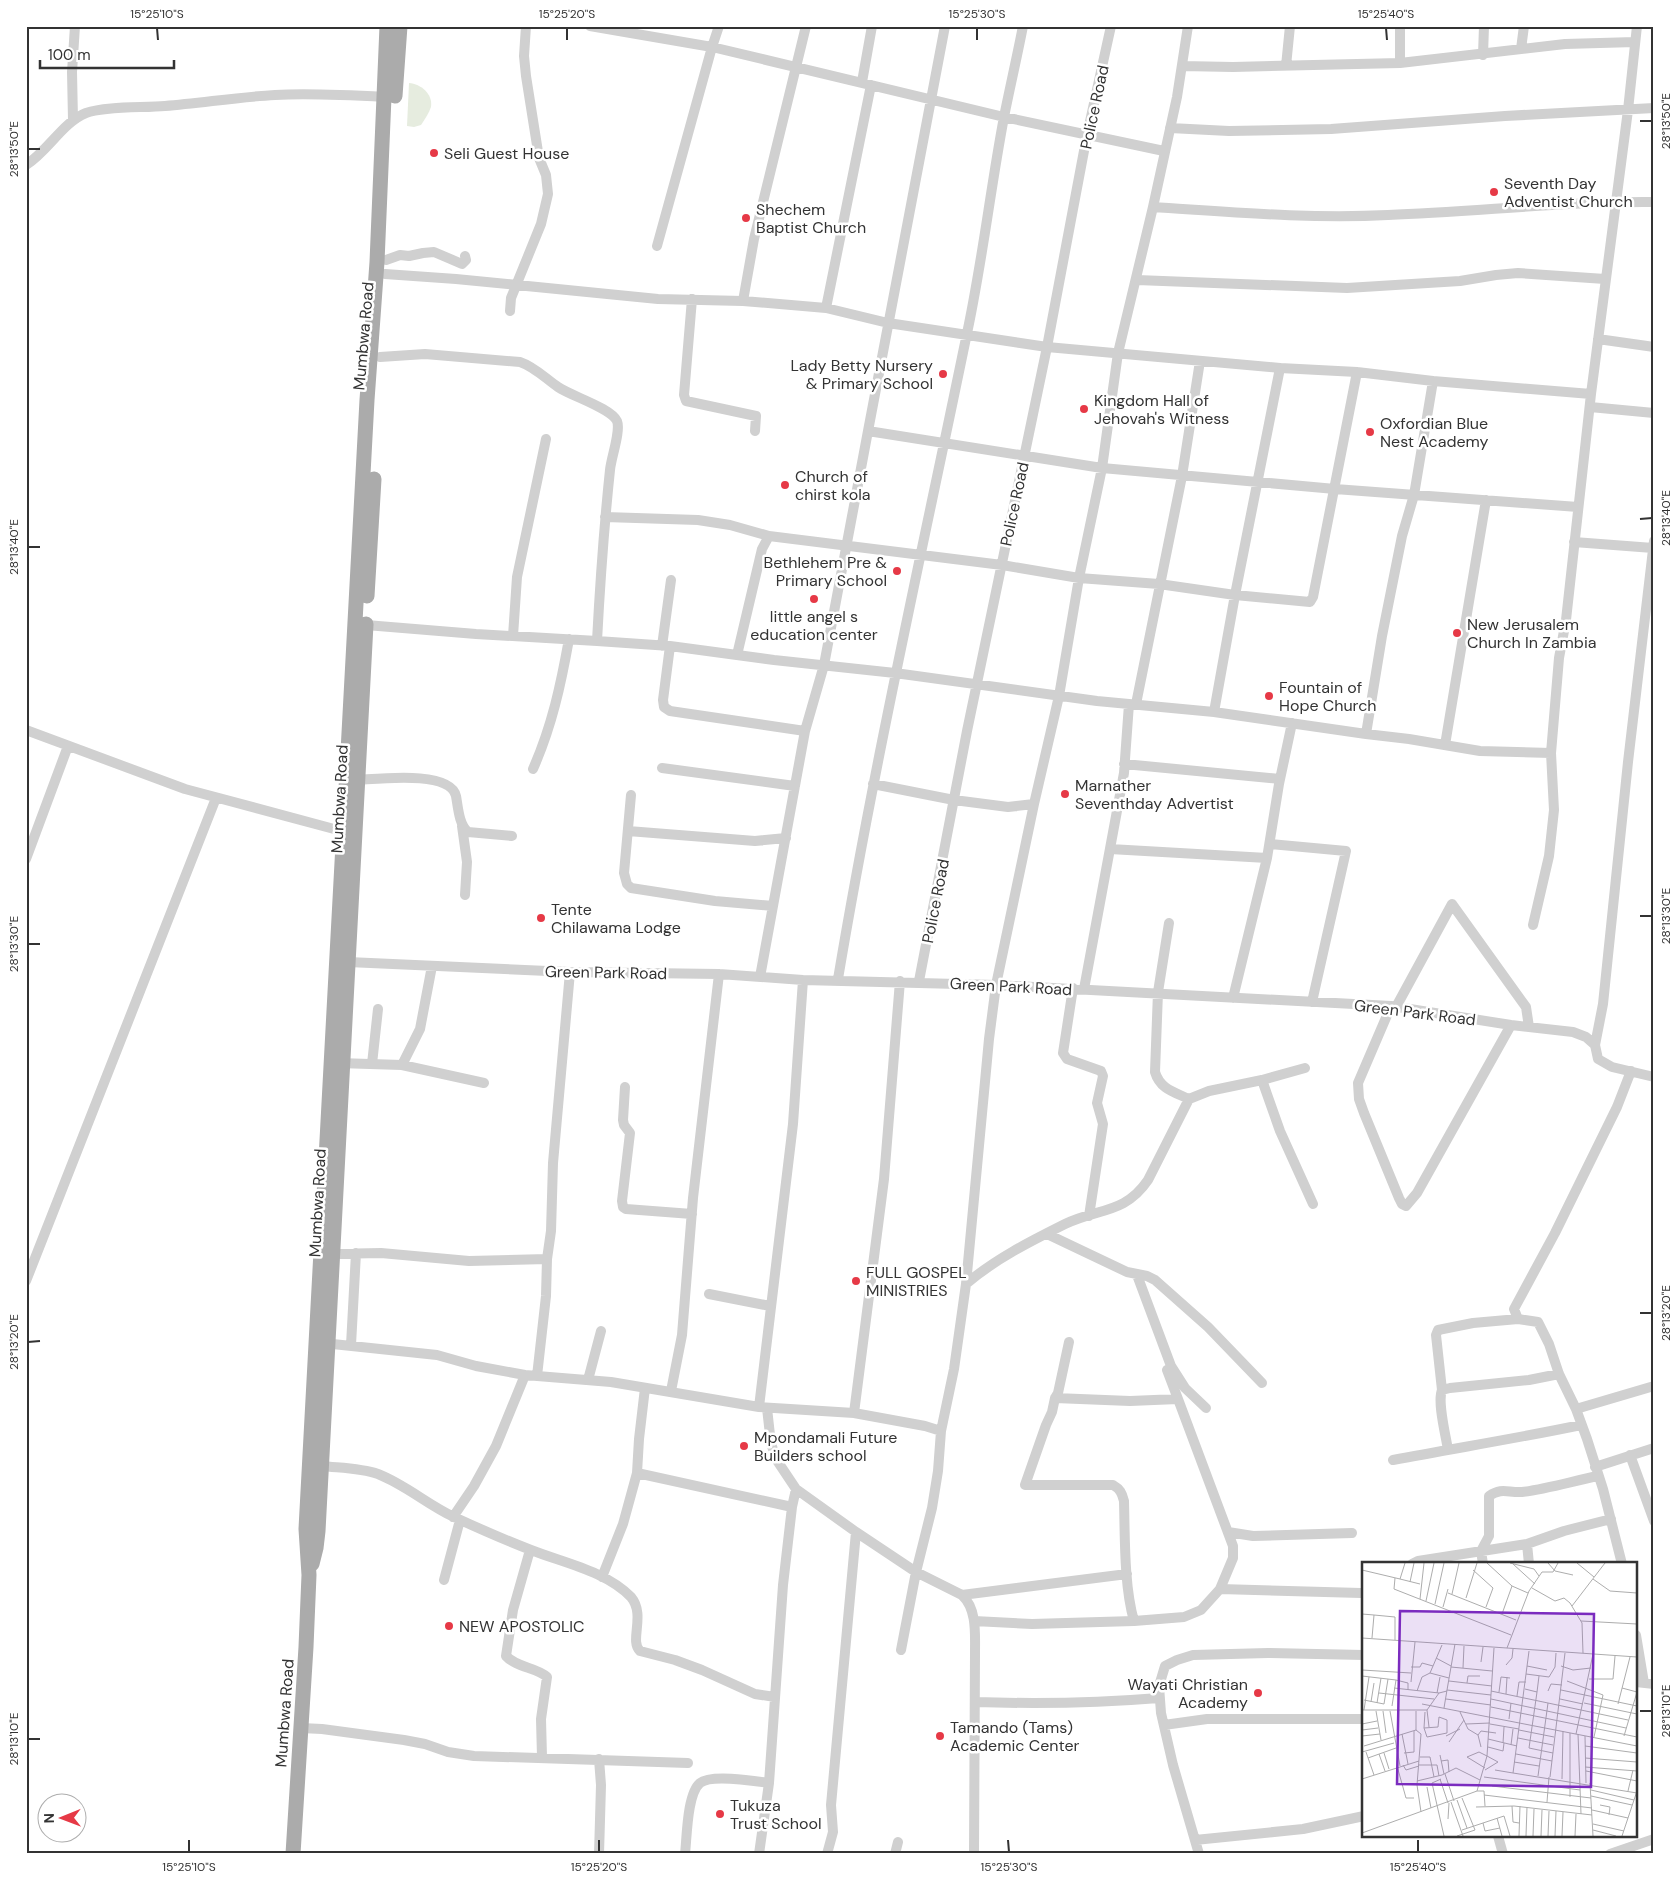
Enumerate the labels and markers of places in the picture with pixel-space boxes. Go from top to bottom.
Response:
place label: Seli Guest House [444,143,569,164]
marker: Seli Guest House [428,147,440,159]
place label: Seventh Day Adventist Church [1504,173,1633,212]
marker: Seventh Day Adventist Church [1488,186,1500,198]
place label: Shechem Baptist Church [756,199,866,238]
marker: Shechem Baptist Church [740,212,752,224]
place label: Lady Betty Nursery & Primary School [790,355,933,394]
marker: Lady Betty Nursery & Primary School [937,368,949,380]
place label: Kingdom Hall of Jehovah's Witness [1094,390,1229,429]
marker: Kingdom Hall of Jehovah's Witness [1078,403,1090,415]
place label: Oxfordian Blue Nest Academy [1380,413,1489,452]
marker: Oxfordian Blue Nest Academy [1364,426,1376,438]
place label: Church of chirst kola [795,466,871,505]
marker: Church of chirst kola [779,479,791,491]
place label: Bethlehem Pre & Primary School [764,552,887,591]
marker: Bethlehem Pre & Primary School [891,565,903,577]
marker: little angel s education center [808,593,820,605]
place label: little angel s education center [750,606,878,645]
place label: New Jerusalem Church In Zambia [1467,614,1596,653]
marker: New Jerusalem Church In Zambia [1451,627,1463,639]
place label: Fountain of Hope Church [1279,677,1377,716]
marker: Fountain of Hope Church [1263,690,1275,702]
place label: Marnather Seventhday Advertist [1075,775,1234,814]
marker: Marnather Seventhday Advertist [1059,788,1071,800]
place label: Tente Chilawama Lodge [551,899,681,938]
marker: Tente Chilawama Lodge [535,912,547,924]
place label: FULL GOSPEL MINISTRIES [866,1262,967,1301]
marker: FULL GOSPEL MINISTRIES [850,1275,862,1287]
place label: Mpondamali Future Builders school [754,1427,897,1466]
marker: Mpondamali Future Builders school [738,1440,750,1452]
place label: NEW APOSTOLIC [459,1616,585,1637]
marker: NEW APOSTOLIC [443,1620,455,1632]
place label: Wayati Christian Academy [1127,1674,1248,1713]
marker: Wayati Christian Academy [1252,1687,1264,1699]
place label: Tamando (Tams) Academic Center [950,1717,1080,1756]
marker: Tamando (Tams) Academic Center [934,1730,946,1742]
place label: Tukuza Trust School [730,1795,822,1834]
marker: Tukuza Trust School [714,1808,726,1820]

